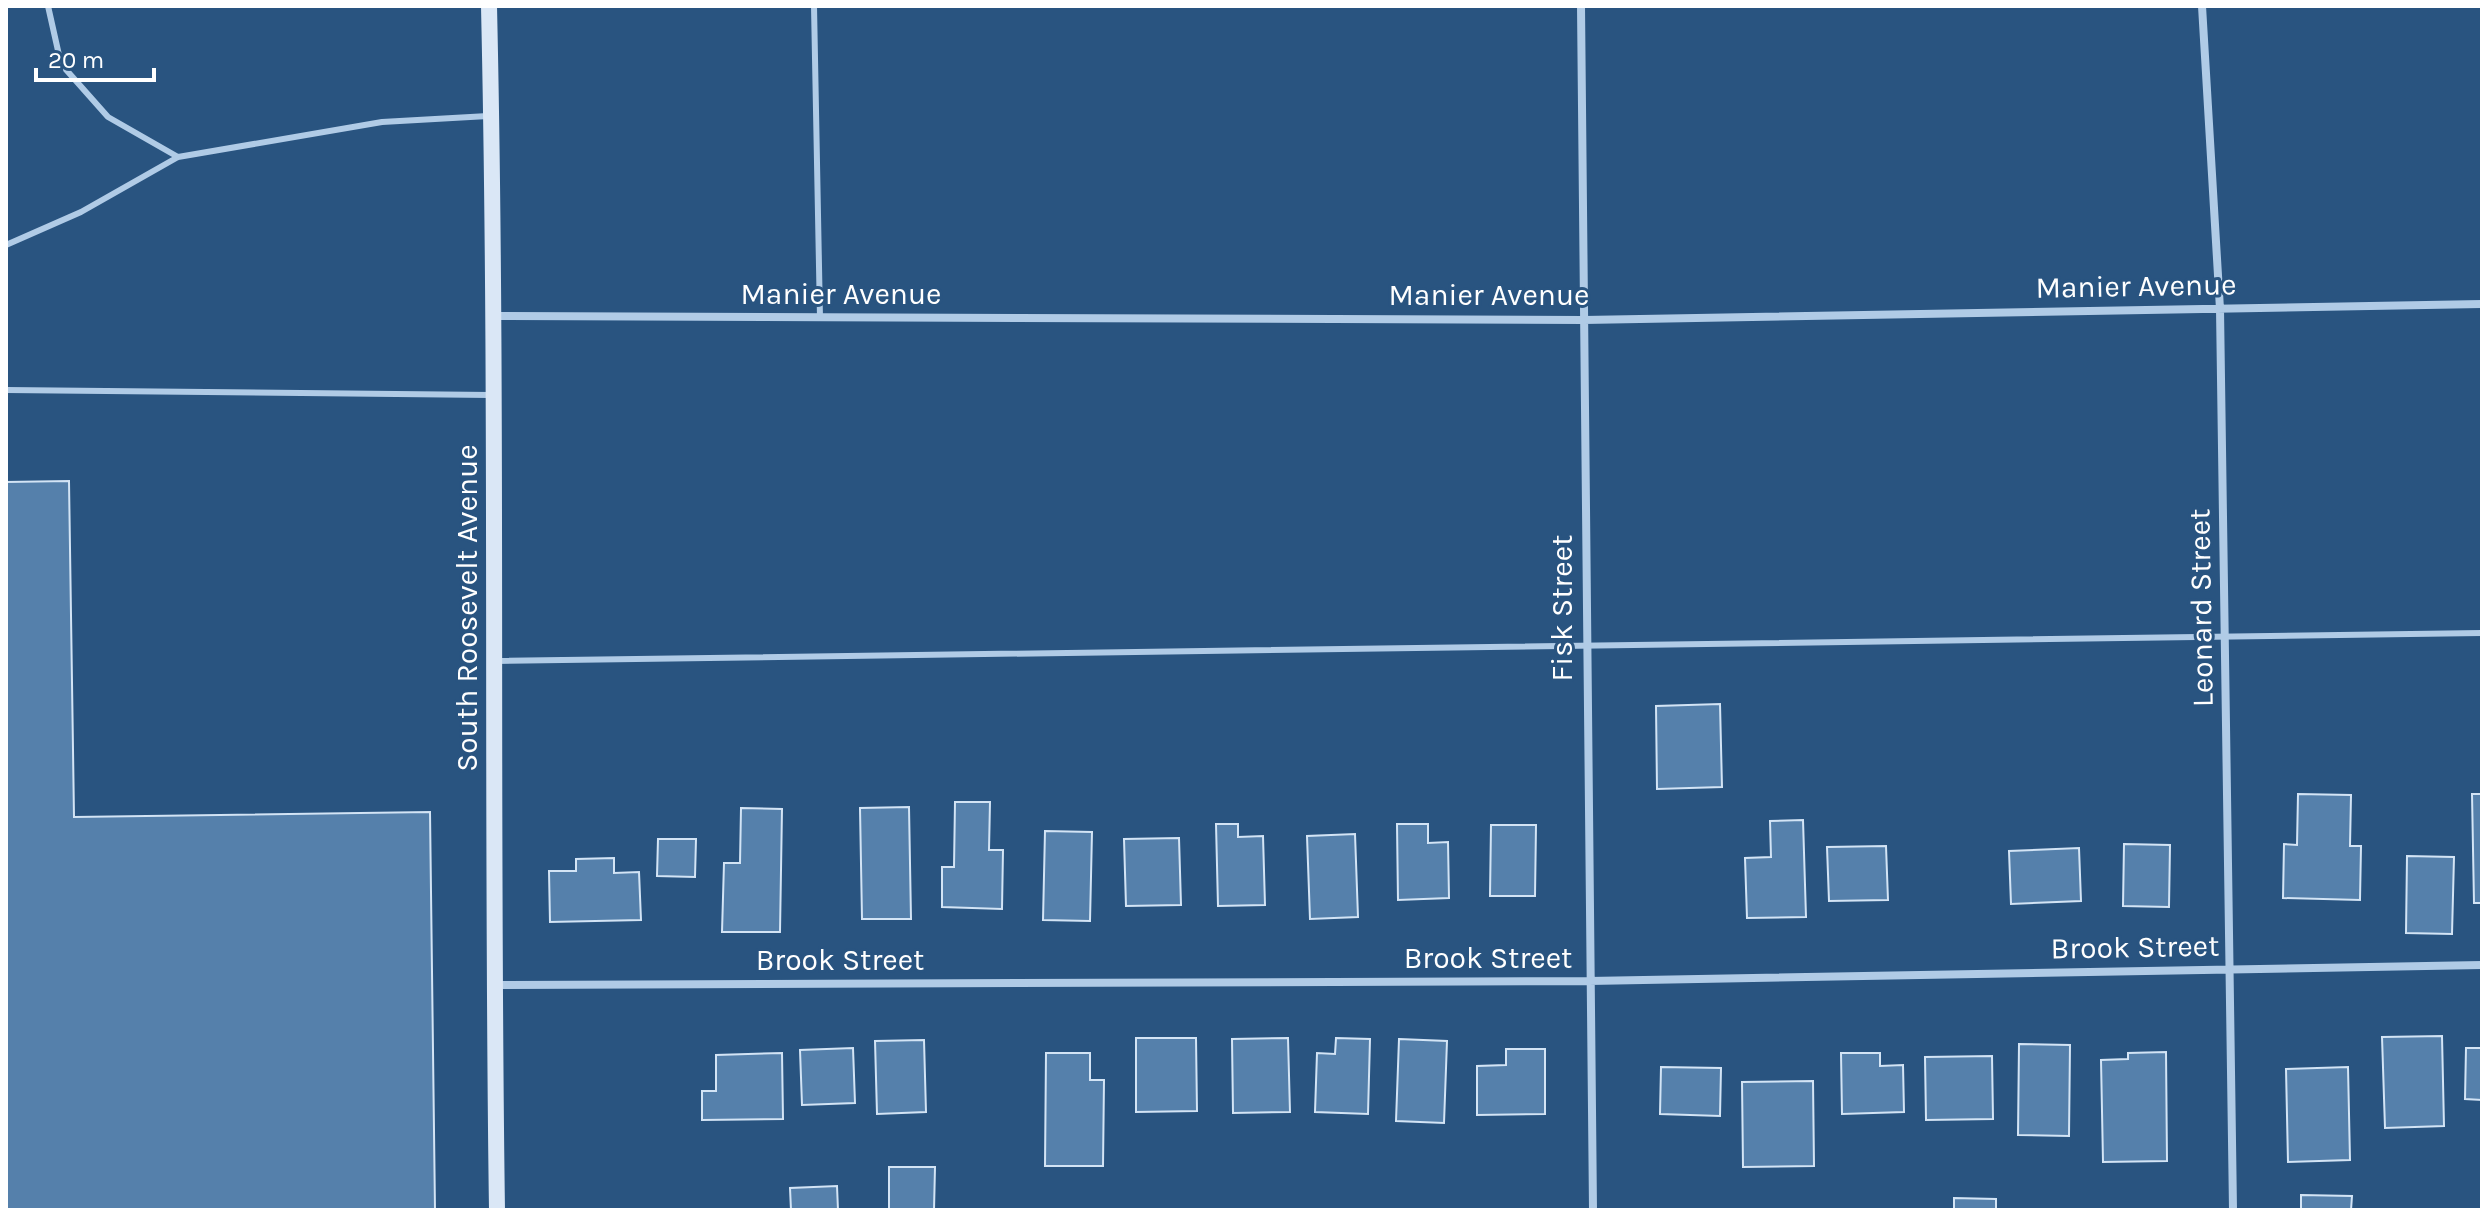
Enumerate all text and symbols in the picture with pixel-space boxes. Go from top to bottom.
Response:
scale bar [36,32,154,82]
text: 20 m [48,46,104,74]
street label: Manier Avenue [2035,266,2237,306]
street label: Manier Avenue [740,276,942,312]
street label: Manier Avenue [1388,277,1590,313]
street label: South Roosevelt Avenue [449,444,485,772]
street label: Leonard Street [2181,508,2221,708]
street label: Fisk Street [1544,535,1580,681]
street label: Brook Street [2050,928,2220,966]
street label: Brook Street [1404,940,1572,976]
street label: Brook Street [756,942,924,978]

